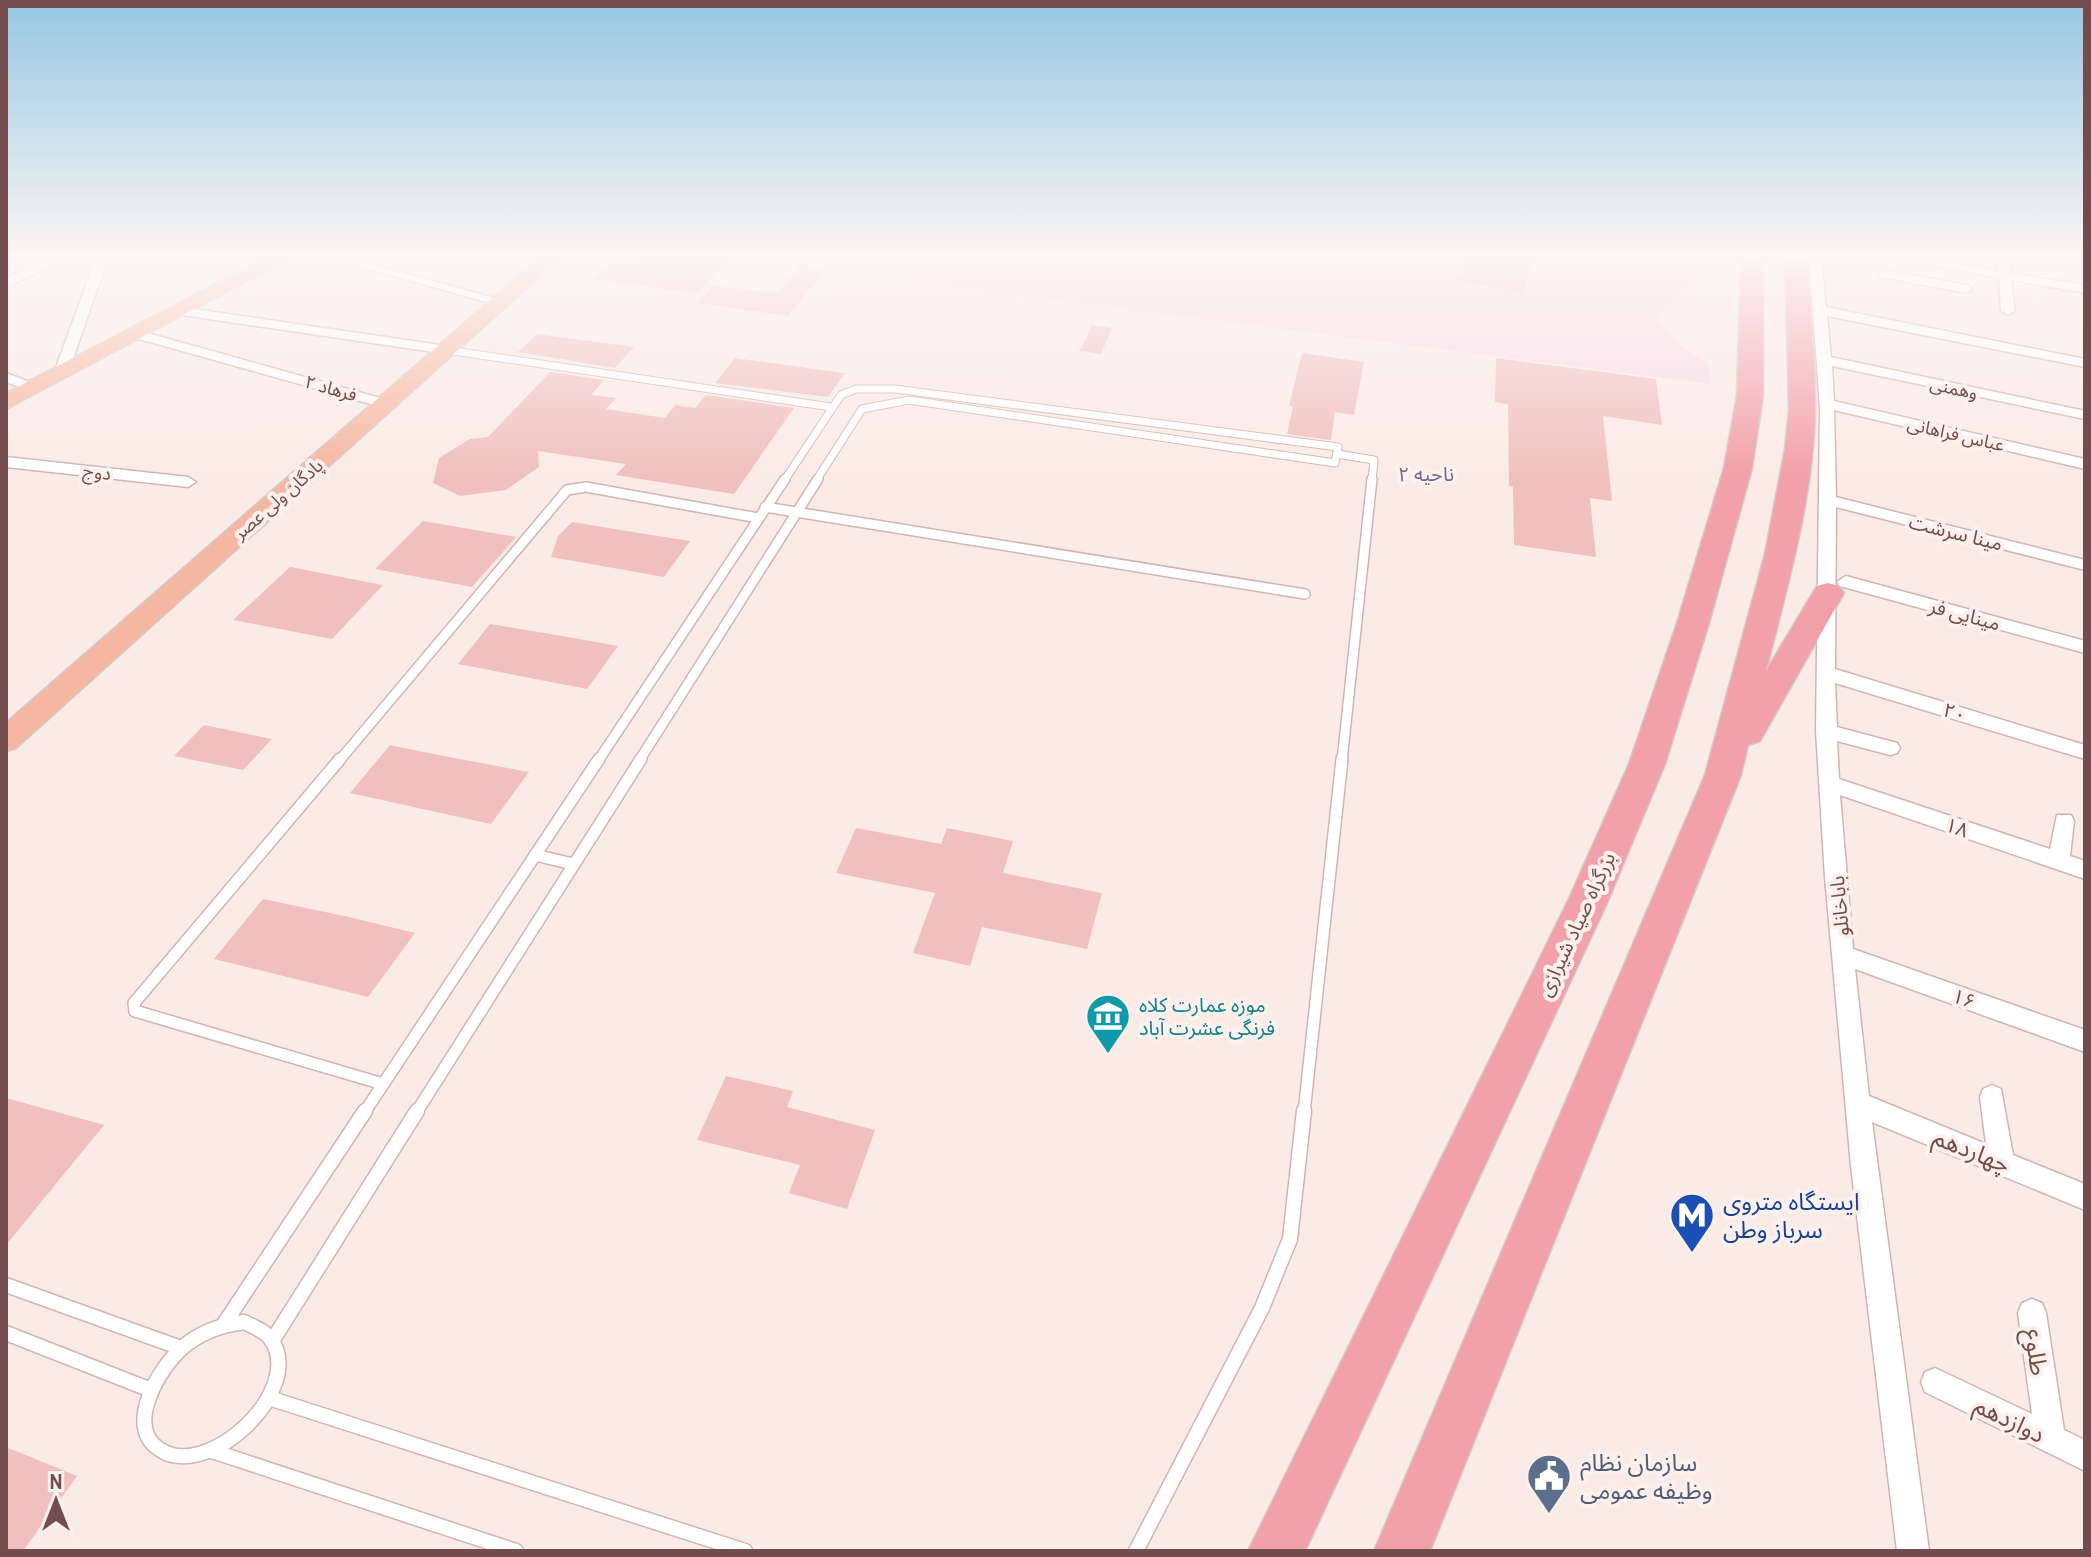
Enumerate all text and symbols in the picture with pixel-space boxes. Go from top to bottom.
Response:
street label: فرهاد ۲ [302,369,360,407]
street label: وهمنی [1928,371,1980,405]
street label: عباس فراهانی [1905,411,2007,457]
street label: پادگان ولی عصر [227,453,328,546]
street label: دوج [81,458,112,487]
district label: ناحیه ۲ [1398,460,1454,487]
street label: مینا سرشت [1906,507,2006,557]
street label: مینایی فر [1925,591,2004,636]
street label: ۲۰ [1940,696,1970,728]
street label: ۱۸ [1942,811,1973,844]
street label: بزرگراه صیاد شیرازی [1531,847,1621,1001]
street label: باباخانلو [1823,875,1855,937]
street label: ۱۶ [1949,981,1979,1015]
place label: موزه عمارت کلاه فرنگی عشرت آباد [1139,991,1275,1041]
museum icon: موزه عمارت کلاه فرنگی عشرت آباد [1084,992,1132,1055]
street label: چهاردهم [1928,1120,2015,1182]
place label: ایستگاه متروی سرباز وطن [1723,1185,1860,1245]
metro station icon: ایستگاه متروی سرباز وطن [1668,1191,1716,1254]
street label: طلوع [2016,1327,2056,1378]
street label: دوازدهم [1969,1388,2051,1452]
place label: سازمان نظام وظیفه عمومی [1580,1446,1712,1506]
public building icon: سازمان نظام وظیفه عمومی [1525,1452,1573,1515]
north arrow [16,1461,96,1541]
text: N [49,1466,63,1496]

